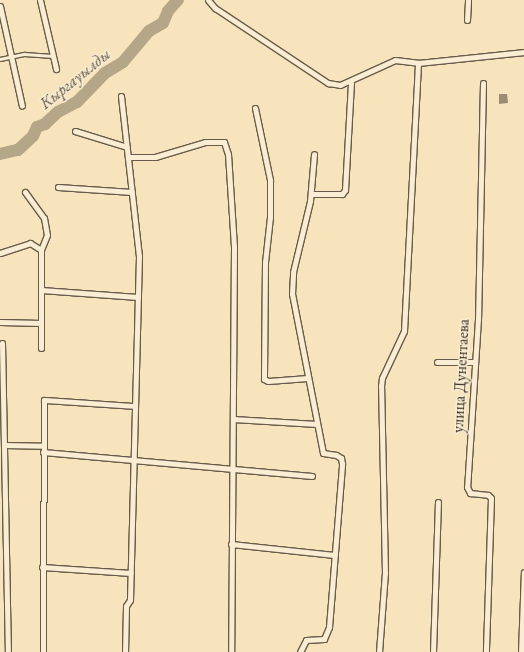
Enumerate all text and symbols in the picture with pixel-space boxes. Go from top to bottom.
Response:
water label: Кыргауылды [35,44,115,114]
street label: улица Дунентаева [448,319,474,433]

